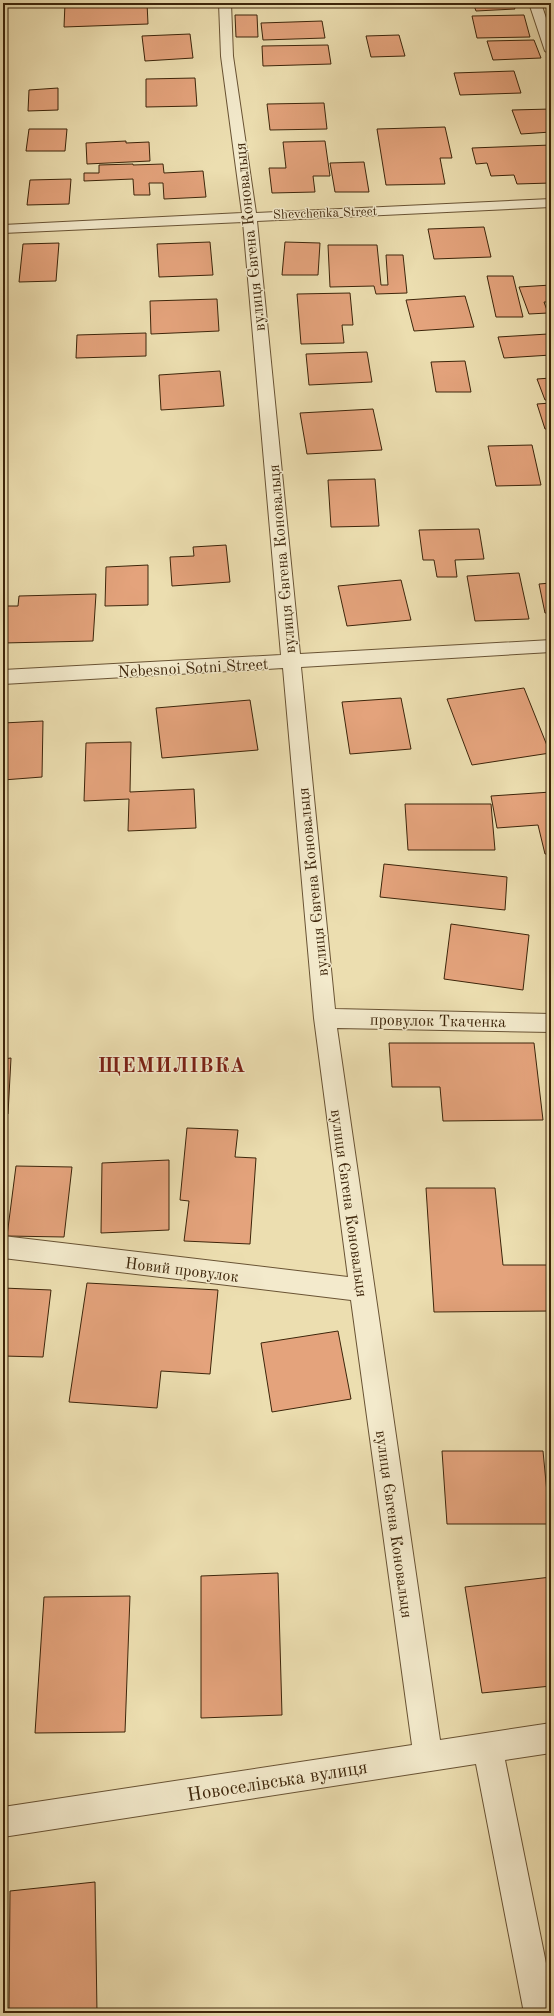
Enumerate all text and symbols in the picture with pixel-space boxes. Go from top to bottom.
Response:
street label: вулиця Євгена Коновальця [233,142,269,332]
street label: Shevchenka Street [273,205,378,222]
street label: вулиця Євгена Коновальця [267,464,299,654]
street label: Nebesnoi Sotni Street [117,657,269,681]
street label: вулиця Євгена Коновальця [296,787,332,977]
street label: провулок Ткаченка [370,1013,506,1031]
district label: ЩЕМИЛІВКА [98,1057,246,1077]
street label: вулиця Євгена Коновальця [327,1108,369,1298]
street label: Новий провулок [124,1256,239,1286]
street label: вулиця Євгена Коновальця [372,1429,414,1619]
street label: Новоселівська вулиця [186,1759,369,1806]

